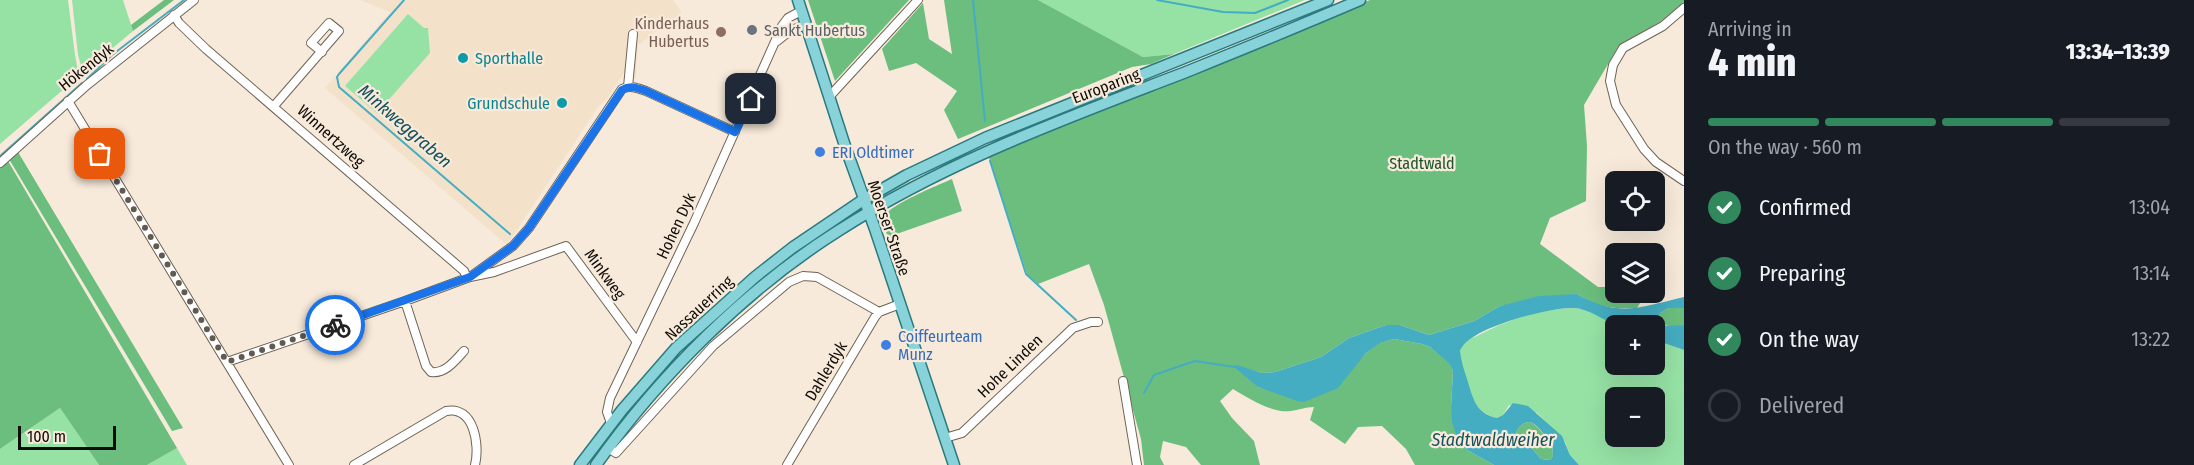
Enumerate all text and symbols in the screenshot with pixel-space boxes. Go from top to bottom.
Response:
place label: Kinderhaus Hubertus [635,14,709,51]
text: Arriving in [1708,17,1792,41]
place label: Sankt Hubertus [764,21,865,40]
marker: Sankt Hubertus [745,23,759,37]
marker: Kinderhaus Hubertus [714,25,728,39]
text: 13:34–13:39 [2066,38,2170,65]
street label: Hökendyk [55,39,118,95]
text: 4 min [1708,40,1796,86]
place label: Sporthalle [475,49,543,68]
marker: Sporthalle [456,51,470,65]
street label: Europaring [1069,64,1143,108]
pin [725,73,776,124]
water label: Minkweggraben [354,79,456,173]
icon: home [734,82,767,115]
place label: Grundschule [467,94,550,113]
marker: Grundschule [555,96,569,110]
street label: Winnertzweg [293,101,369,171]
pin [74,128,125,179]
text: On the way · 560 m [1708,135,1862,159]
icon: bag [83,137,116,170]
place label: ERI Oldtimer [832,143,914,162]
marker: ERI Oldtimer [813,145,827,159]
park label: Stadtwald [1389,154,1455,173]
map controls [1605,171,1665,447]
button: locate [1605,171,1665,231]
street label: Moerser Straße [864,178,914,278]
street label: Hohen Dyk [652,190,700,262]
icon: check [1708,191,1741,224]
text: Confirmed [1759,194,1852,221]
text: 13:04 [2129,195,2170,219]
button: layers [1605,243,1665,303]
street label: Minkweg [581,245,630,303]
icon: check [1708,257,1741,290]
text: Preparing [1759,260,1845,287]
text: 13:14 [2132,261,2170,285]
street label: Nassauerring [661,271,737,344]
courier [305,295,365,355]
icon: bike [319,309,352,342]
button: + [1605,315,1665,375]
icon: check [1708,323,1741,356]
text: On the way [1759,326,1859,353]
place label: Coiffeurteam Munz [898,327,983,364]
text: 13:22 [2131,327,2170,351]
street label: Hohe Linden [974,330,1046,402]
street label: Dahlerdyk [801,337,851,404]
marker: Coiffeurteam Munz [879,338,893,352]
button: − [1605,387,1665,447]
text: Delivered [1759,392,1844,419]
scale bar [18,423,116,450]
text: 100 m [27,427,66,446]
water label: Stadtwaldweiher [1430,429,1555,451]

